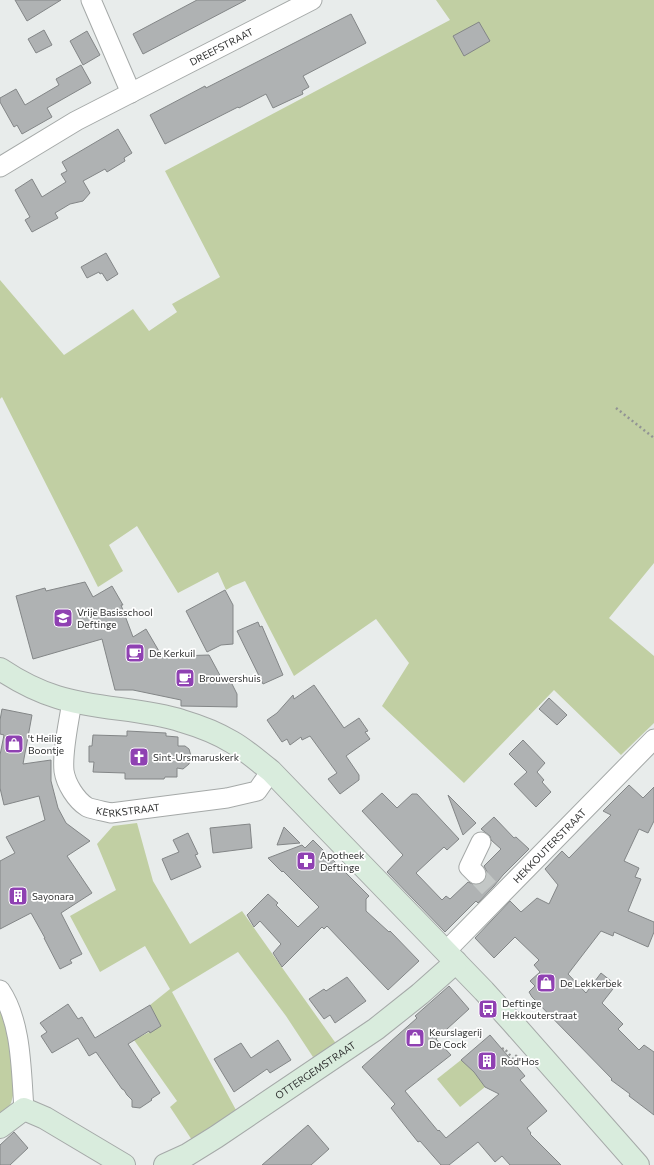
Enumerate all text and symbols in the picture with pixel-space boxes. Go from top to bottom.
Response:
street label: DREEFSTRAAT [187,25,256,68]
place label: Vrije Basisschool Deftinge [77,606,153,630]
school or university icon: Vrije Basisschool Deftinge [52,607,74,629]
cafe icon: De Kerkuil [124,642,146,664]
place label: De Kerkuil [149,647,195,659]
cafe icon: Brouwershuis [174,667,196,689]
place label: Brouwershuis [199,672,261,684]
place label: 't Heilig Boontje [28,732,64,756]
shop icon: 't Heilig Boontje [3,733,25,755]
church icon: Sint-Ursmaruskerk [128,746,150,768]
place label: Sint-Ursmaruskerk [153,751,240,763]
street label: KERKSTRAAT [95,801,161,819]
street label: HEKKOUTERSTRAAT [510,806,589,885]
place label: Apotheek Deftinge [320,849,365,873]
pharmacy icon: Apotheek Deftinge [295,850,317,872]
building icon: Sayonara [7,885,29,907]
place label: Sayonara [32,890,74,902]
shop icon: De Lekkerbek [535,972,557,994]
place label: De Lekkerbek [560,977,623,989]
place label: Deftinge Hekkouterstraat [502,997,577,1021]
bus stop icon: Deftinge Hekkouterstraat [477,998,499,1020]
place label: Keurslagerij De Cock [429,1026,482,1050]
shop icon: Keurslagerij De Cock [404,1027,426,1049]
street label: OTTERGEMSTRAAT [273,1038,358,1101]
building icon: Rod'Hos [476,1050,498,1072]
place label: Rod'Hos [501,1055,540,1067]

